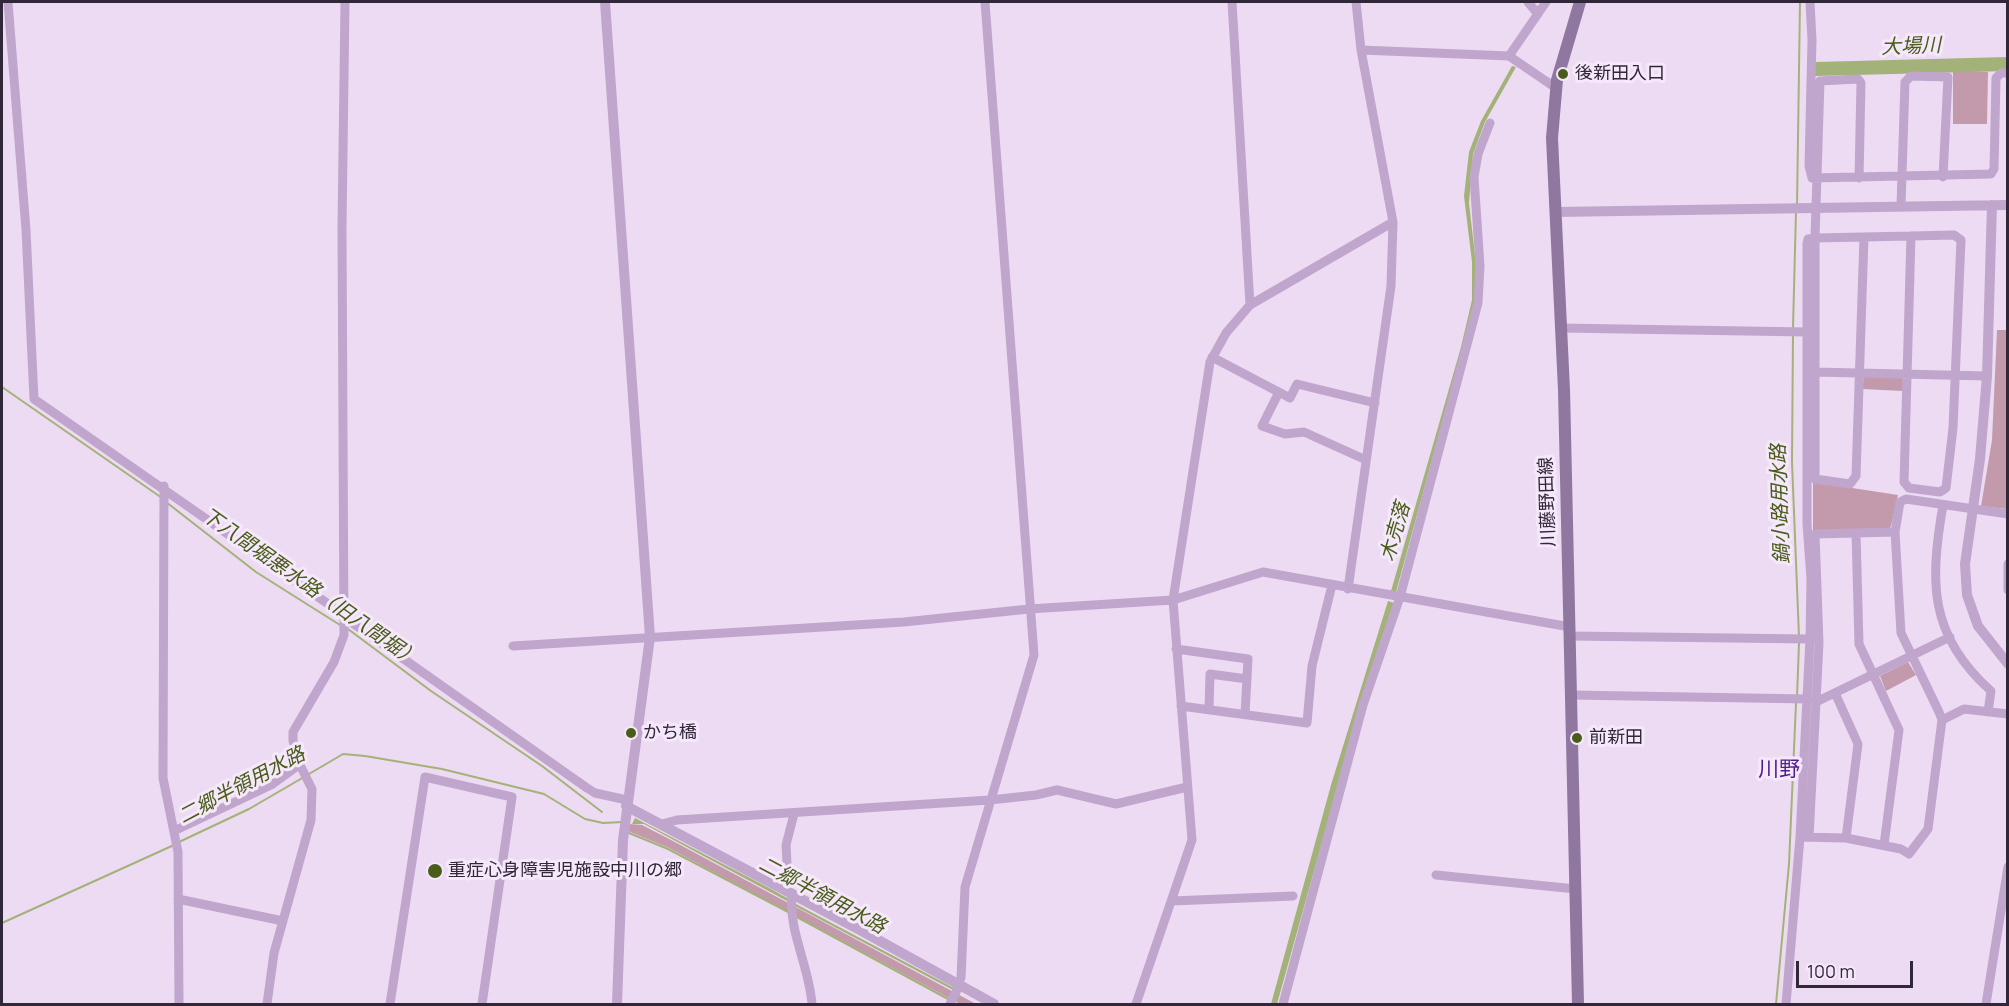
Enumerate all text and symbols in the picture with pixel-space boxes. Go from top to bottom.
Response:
water label: 大場川 [1881,34,1941,60]
place label: 後新田入口 [1575,63,1665,85]
marker: 後新田入口 [1556,67,1570,81]
water label: 鍋小路用水路 [1767,444,1795,564]
street label: 川藤野田線 [1536,457,1560,547]
water label: 木売落 [1376,500,1416,564]
water label: 下八間堀悪水路（旧八間堀） [197,504,423,672]
place label: かち橋 [643,722,697,744]
marker: かち橋 [624,726,638,740]
place label: 前新田 [1589,727,1643,749]
marker: 前新田 [1570,731,1584,745]
water label: 二郷半領用水路 [175,743,309,829]
district label: 川野 [1758,757,1800,783]
water label: 二郷半領用水路 [755,853,889,939]
place label: 重症心身障害児施設中川の郷 [448,860,682,882]
marker: 重症心身障害児施設中川の郷 [426,862,444,880]
scale bar [1799,949,1916,987]
text: 100 m [1807,959,1855,983]

